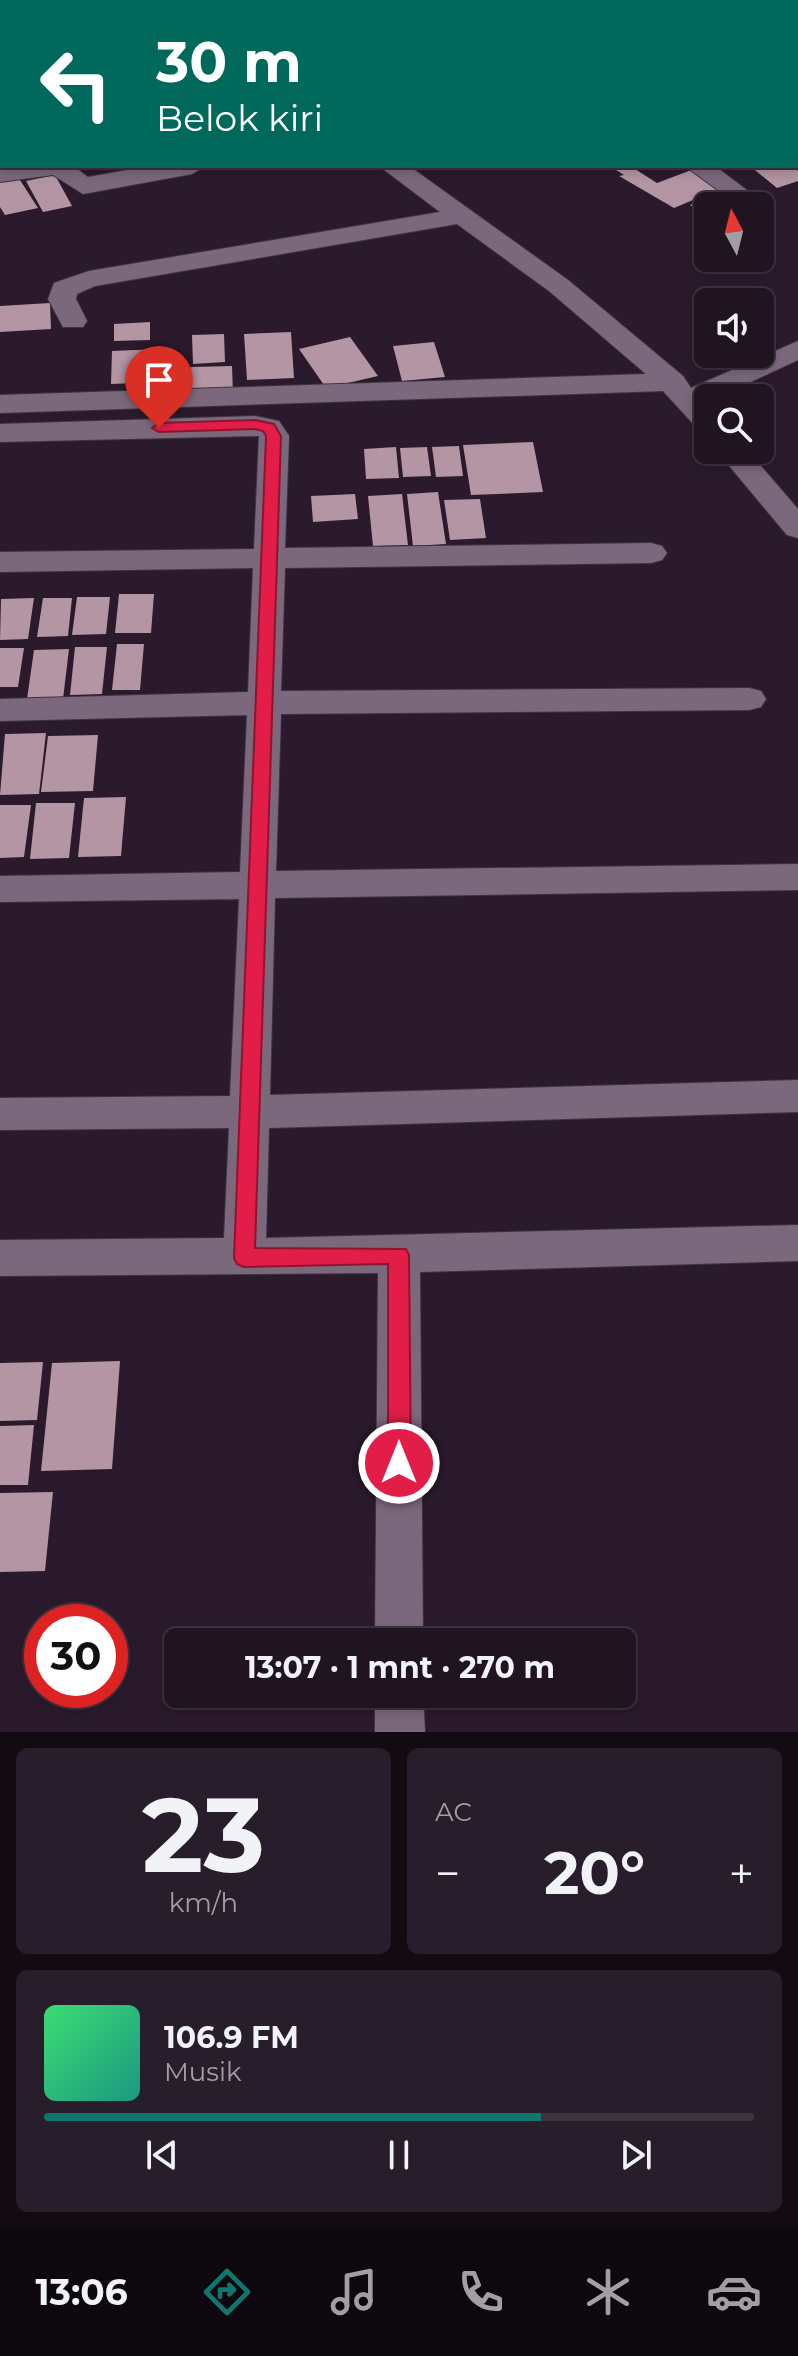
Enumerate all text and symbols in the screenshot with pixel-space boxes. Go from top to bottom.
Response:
text: 30 m [156,28,302,96]
icon: left [24,32,128,136]
text: Belok kiri [156,96,323,140]
north arrow [694,192,774,272]
map controls [694,192,774,464]
button: sound [694,288,774,368]
pin [125,346,193,428]
icon: arrive [137,358,181,402]
button: search [694,384,774,464]
position arrow [357,1421,441,1505]
speed limit sign: 30 [24,1604,128,1708]
text: 13:07 · 1 mnt · 270 m [245,1649,555,1686]
text: 23 [142,1771,265,1898]
text: AC [435,1796,472,1828]
text: 20° [544,1836,645,1909]
text: − [435,1846,460,1900]
text: + [729,1846,754,1900]
text: km/h [169,1887,238,1919]
text: 106.9 FM [164,2019,299,2056]
text: Musik [164,2056,242,2088]
icon: previous [140,2133,184,2177]
icon: pause [377,2133,421,2177]
icon: next [614,2133,658,2177]
icon: directions [199,2264,255,2320]
icon: music [326,2264,382,2320]
icon: phone [453,2264,509,2320]
icon: climate [580,2264,636,2320]
icon: car [706,2264,762,2320]
text: 13:06 [35,2270,128,2314]

